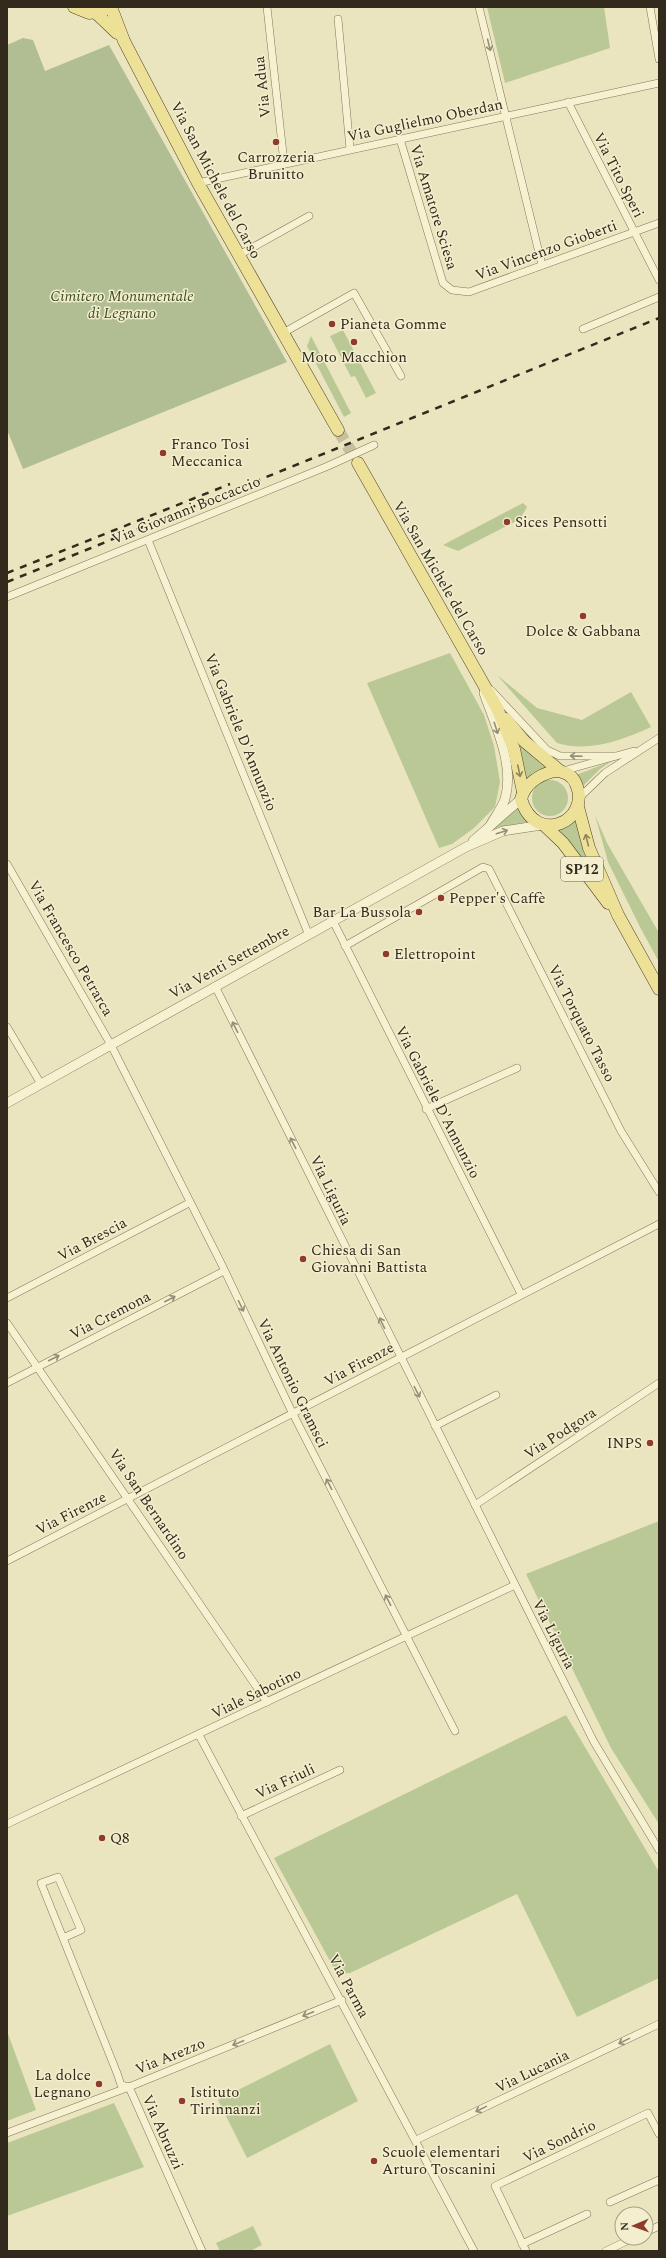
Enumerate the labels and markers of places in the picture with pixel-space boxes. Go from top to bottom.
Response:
marker: Carrozzeria Brunitto [271,137,281,147]
place label: Carrozzeria Brunitto [237,146,315,186]
place label: Pianeta Gomme [340,313,447,336]
marker: Pianeta Gomme [327,319,337,329]
marker: Moto Macchion [349,337,359,347]
place label: Moto Macchion [301,346,407,369]
place label: Franco Tosi Meccanica [171,433,250,473]
marker: Franco Tosi Meccanica [158,448,168,458]
place label: Sices Pensotti [515,511,608,534]
marker: Sices Pensotti [502,517,512,527]
marker: Dolce & Gabbana [578,611,588,621]
place label: Dolce & Gabbana [525,620,641,643]
place label: Pepper's Caffè [449,887,545,910]
marker: Pepper's Caffè [436,893,446,903]
place label: Bar La Bussola [313,901,412,924]
marker: Bar La Bussola [414,907,424,917]
place label: Elettropoint [394,943,476,966]
marker: Elettropoint [381,949,391,959]
place label: Chiesa di San Giovanni Battista [311,1239,428,1279]
marker: Chiesa di San Giovanni Battista [298,1254,308,1264]
place label: INPS [607,1432,642,1455]
marker: INPS [645,1438,655,1448]
place label: Q8 [110,1827,130,1850]
marker: Q8 [97,1833,107,1843]
place label: La dolce Legnano [33,2064,91,2104]
marker: La dolce Legnano [94,2079,104,2089]
place label: Istituto Tirinnanzi [190,2081,261,2121]
marker: Istituto Tirinnanzi [177,2096,187,2106]
place label: Scuole elementari Arturo Toscanini [382,2141,501,2181]
marker: Scuole elementari Arturo Toscanini [369,2156,379,2166]

